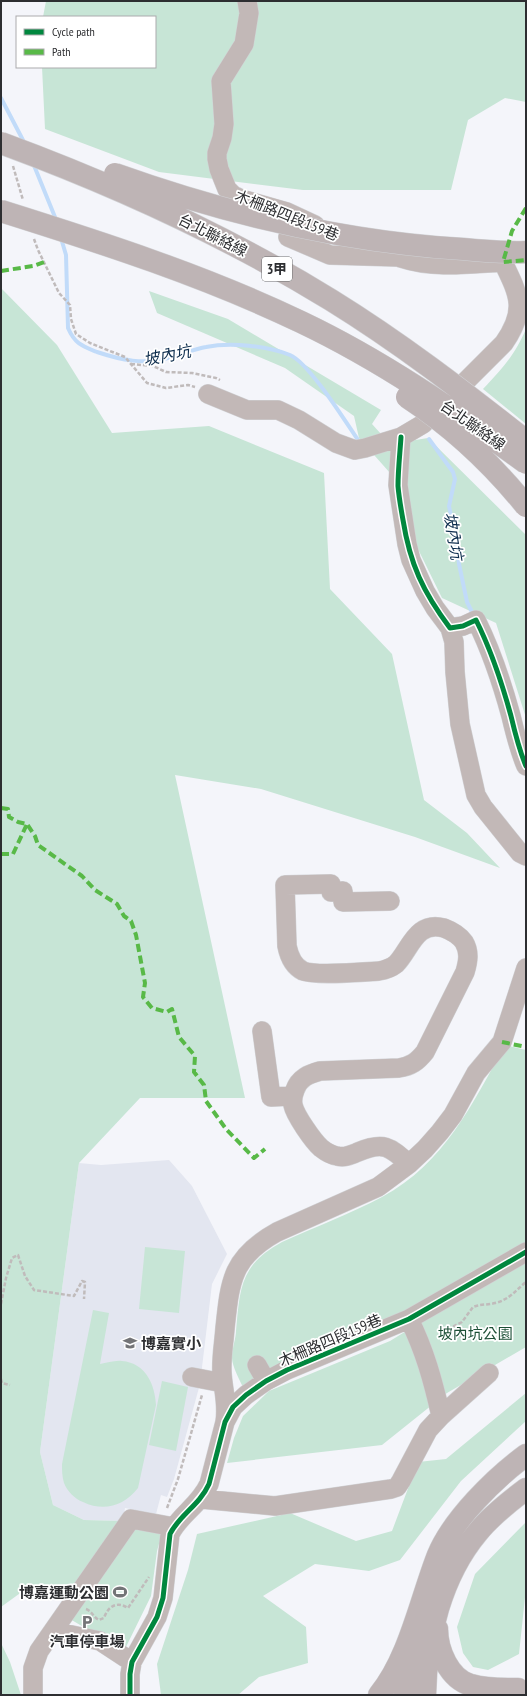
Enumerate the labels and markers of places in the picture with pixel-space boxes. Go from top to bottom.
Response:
place label: 博嘉實小 [141,1334,202,1353]
school or university icon: 博嘉實小 [122,1335,138,1351]
place label: 博嘉運動公園 [19,1583,109,1602]
sports icon: 博嘉運動公園 [112,1584,128,1600]
parking icon: 汽車停車場 [79,1614,95,1630]
place label: 汽車停車場 [49,1632,125,1651]

